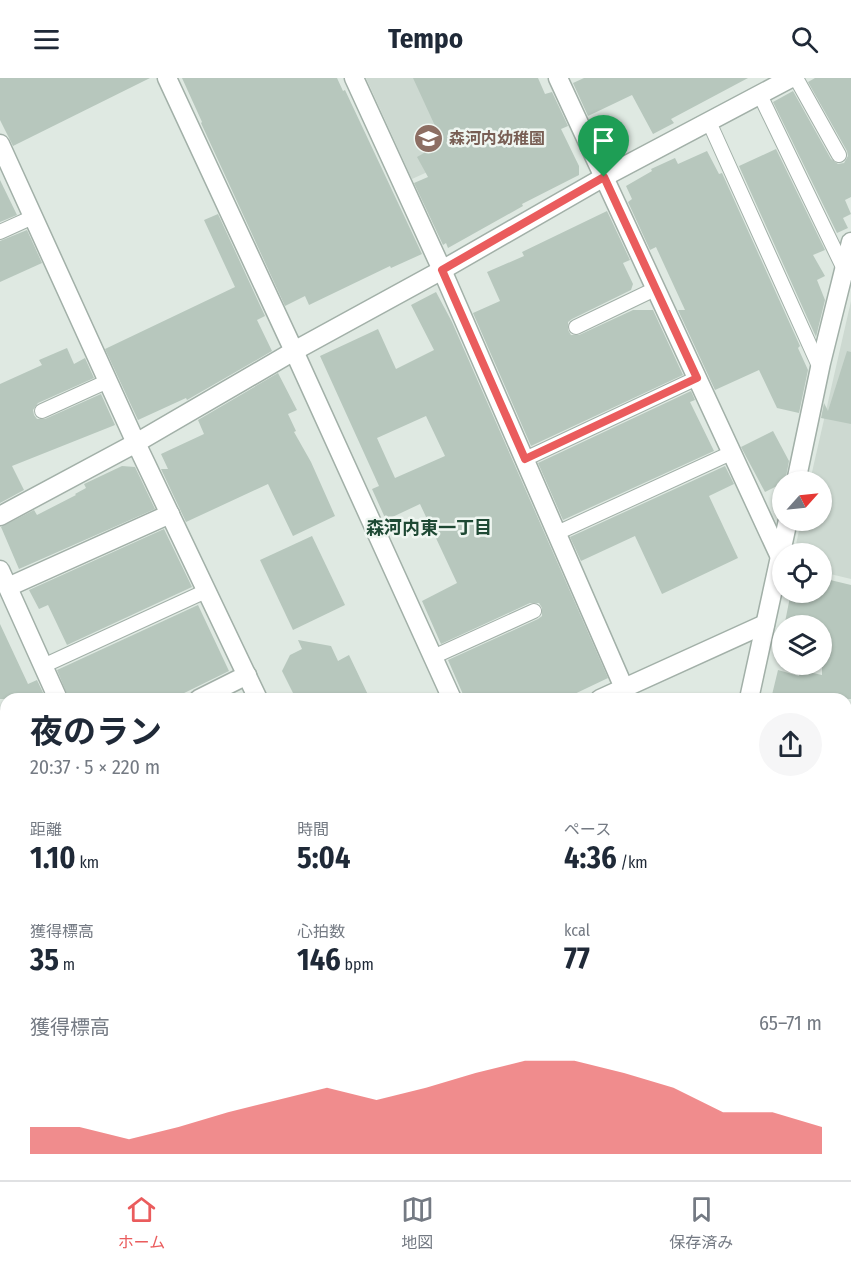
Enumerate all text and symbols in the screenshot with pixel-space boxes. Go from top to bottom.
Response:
icon: menu [30,23,63,56]
text: Tempo [388,23,463,55]
icon: search [788,23,821,56]
pin [578,115,629,177]
school or university icon: 森河内幼稚園 [412,122,444,154]
icon: arrive [587,124,620,157]
place label: 森河内幼稚園 [449,129,545,148]
north arrow [772,471,832,531]
map controls [772,471,832,675]
district label: 森河内東一丁目 [366,517,492,539]
button: locate [772,543,832,603]
button: layers [772,615,832,675]
text: 夜のラン [30,712,162,752]
button: share [759,713,822,776]
text: 20:37 · 5 × 220 m [30,755,160,779]
text: 距離 [30,820,62,839]
text: 時間 [297,820,329,839]
text: ペース [564,820,611,839]
text: 1.10 [30,840,76,876]
text: 5:04 [297,840,350,876]
text: 4:36 [564,840,617,876]
text: km [76,853,99,872]
text: /km [617,853,648,872]
text: kcal [564,921,590,940]
text: 獲得標高 [30,922,94,941]
text: 心拍数 [297,922,345,941]
text: 77 [564,940,590,976]
text: 35 [30,942,59,978]
text: 146 [297,942,341,978]
text: m [59,955,75,974]
text: bpm [341,955,374,974]
text: 65–71 m [759,1011,822,1035]
text: 獲得標高 [30,1015,110,1039]
tab: ホーム [118,1193,165,1253]
tab: 地図 [401,1193,434,1253]
tab: 保存済み [669,1193,733,1253]

